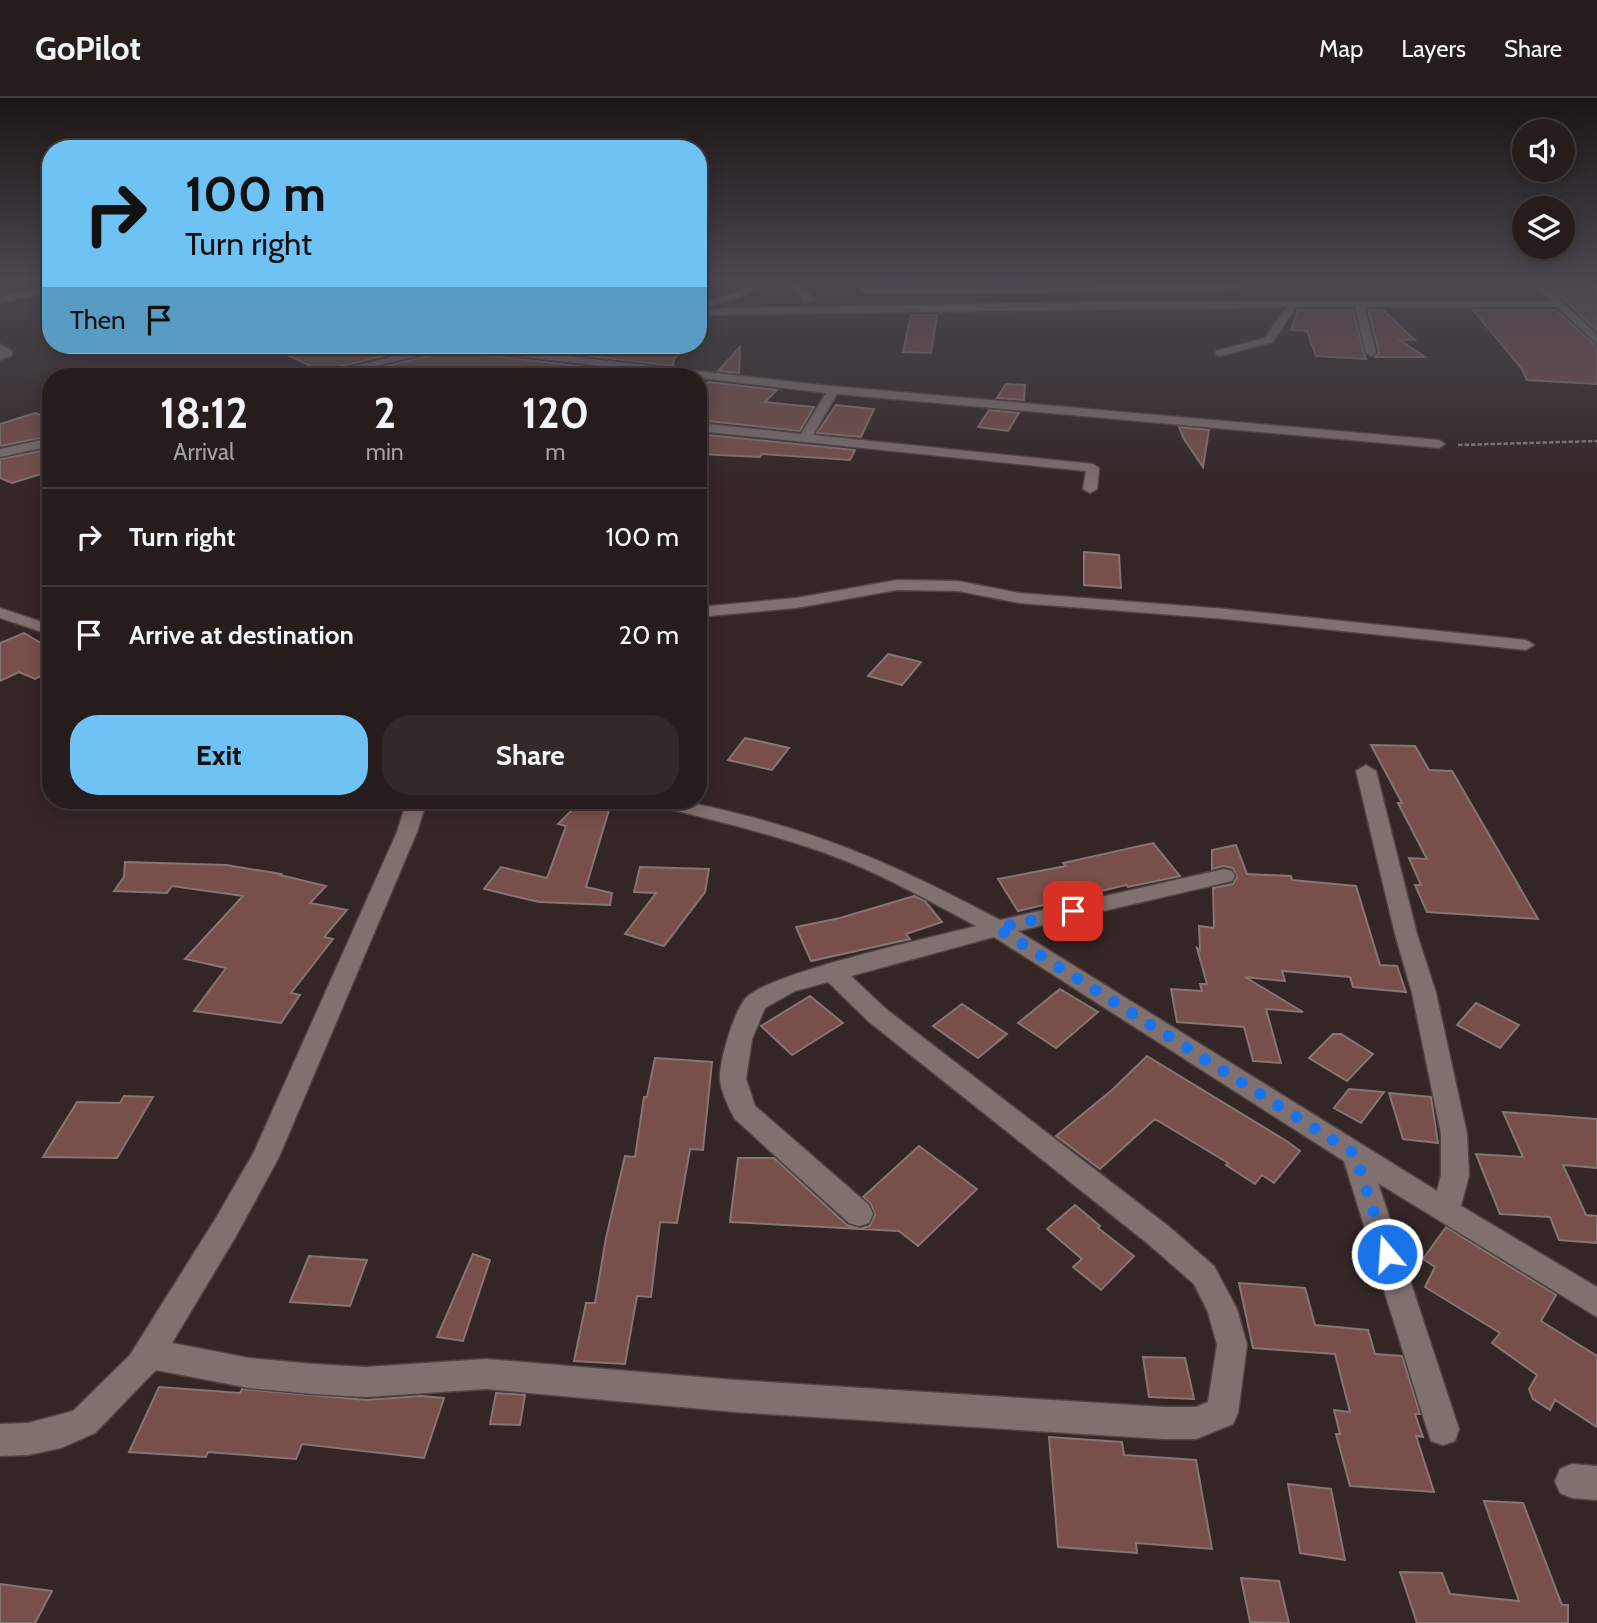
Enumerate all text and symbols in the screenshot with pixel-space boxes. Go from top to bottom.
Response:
text: GoPilot [35,28,141,68]
text: Map [1319,34,1363,63]
text: Layers [1401,34,1466,63]
text: Share [1504,34,1562,63]
map controls [1512,119,1575,259]
button: sound [1512,119,1575,182]
text: 100 m [185,164,326,223]
icon: right [70,168,161,259]
button: layers [1512,196,1575,259]
text: Turn right [185,224,312,263]
icon: arrive [140,301,178,339]
text: Then [70,304,126,336]
text: 18:12 [160,387,248,439]
text: 2 [374,387,396,439]
text: 120 [522,387,589,439]
text: Arrival [173,438,235,466]
text: min [366,438,404,466]
text: m [545,438,565,466]
icon: right [70,518,108,556]
text: Turn right [129,521,235,553]
text: 100 m [606,521,679,553]
icon: arrive [70,616,108,654]
text: Arrive at destination [129,619,354,651]
text: 20 m [619,619,679,651]
button: Exit [70,715,368,795]
button: Share [382,715,679,795]
pin [1043,881,1103,941]
icon: arrive [1054,892,1092,930]
position arrow [1350,1217,1424,1291]

